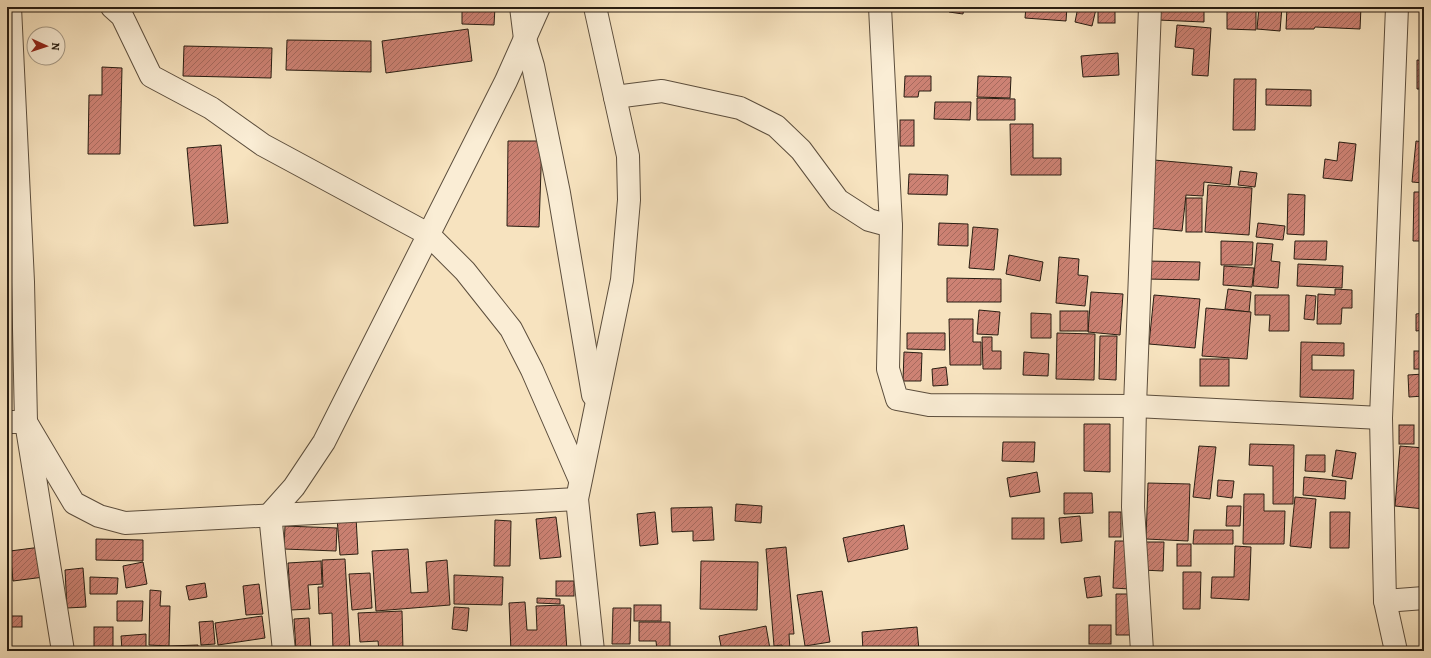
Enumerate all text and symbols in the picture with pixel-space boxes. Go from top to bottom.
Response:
north arrow [26,26,66,66]
text: N [48,42,63,51]

